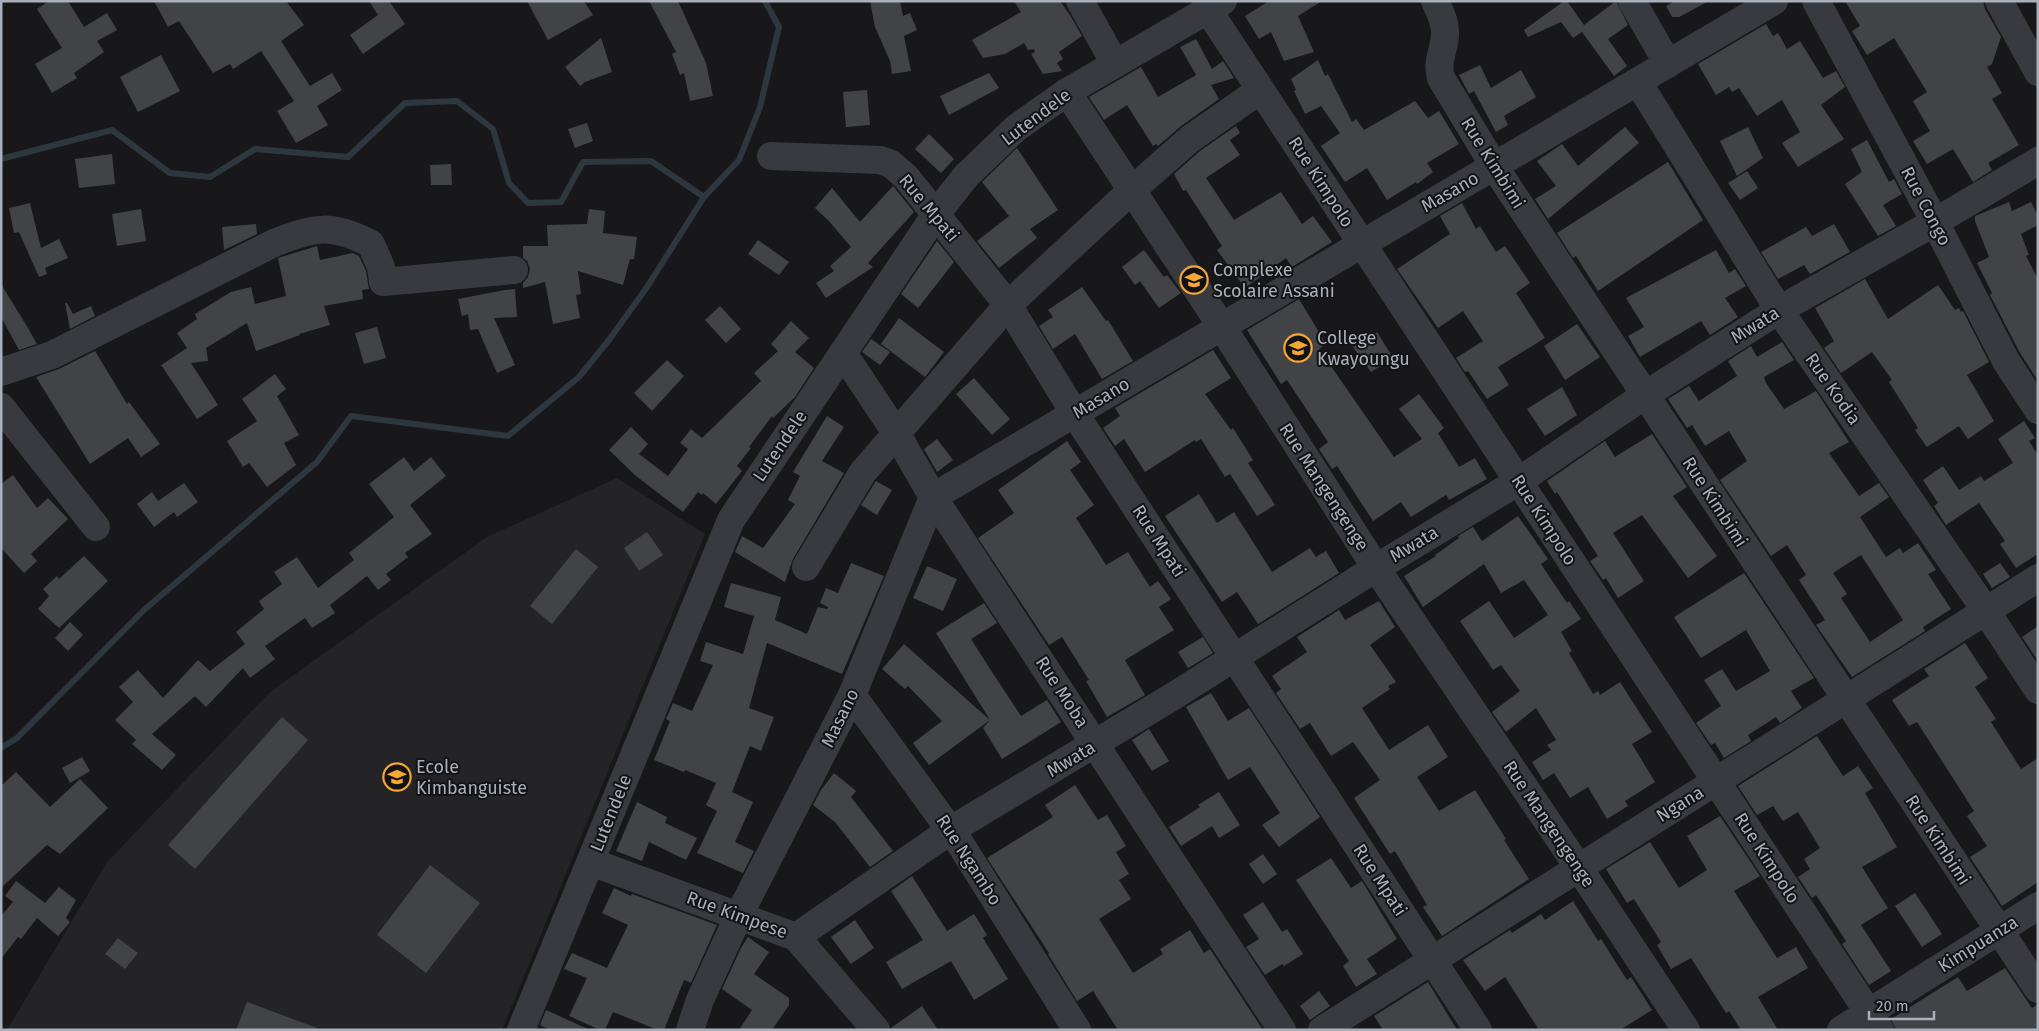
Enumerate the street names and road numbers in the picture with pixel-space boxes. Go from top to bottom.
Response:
street label: Lutendele [997,84,1075,150]
street label: Rue Kimbimi [1456,113,1530,213]
street label: Rue Kimpolo [1283,132,1359,232]
street label: Rue Congo [1896,163,1956,249]
street label: Masano [1417,167,1483,217]
street label: Rue Mpati [894,170,964,246]
street label: Mwata [1727,302,1783,348]
street label: Rue Kodia [1800,349,1866,429]
street label: Masano [1068,372,1134,424]
street label: Lutendele [748,406,812,486]
street label: Rue Mangengenge [1274,419,1374,555]
street label: Rue Kimbimi [1678,453,1752,551]
street label: Rue Kimpolo [1506,470,1582,570]
street label: Rue Mpati [1127,501,1191,581]
street label: Mwata [1386,521,1442,567]
street label: Rue Moba [1031,652,1093,732]
street label: Masano [816,685,864,751]
street label: Mwata [1043,736,1099,782]
street label: Rue Mangengenge [1498,756,1600,892]
street label: Lutendele [586,771,636,855]
street label: Ngana [1652,781,1708,827]
street label: Rue Kimbimi [1901,791,1975,889]
street label: Rue Kimpolo [1729,808,1805,908]
street label: Rue Ngambo [932,811,1006,909]
street label: Rue Mpati [1348,840,1412,920]
street label: Rue Kimpese [684,887,790,943]
street label: Kimpuanza [1934,911,2022,977]

